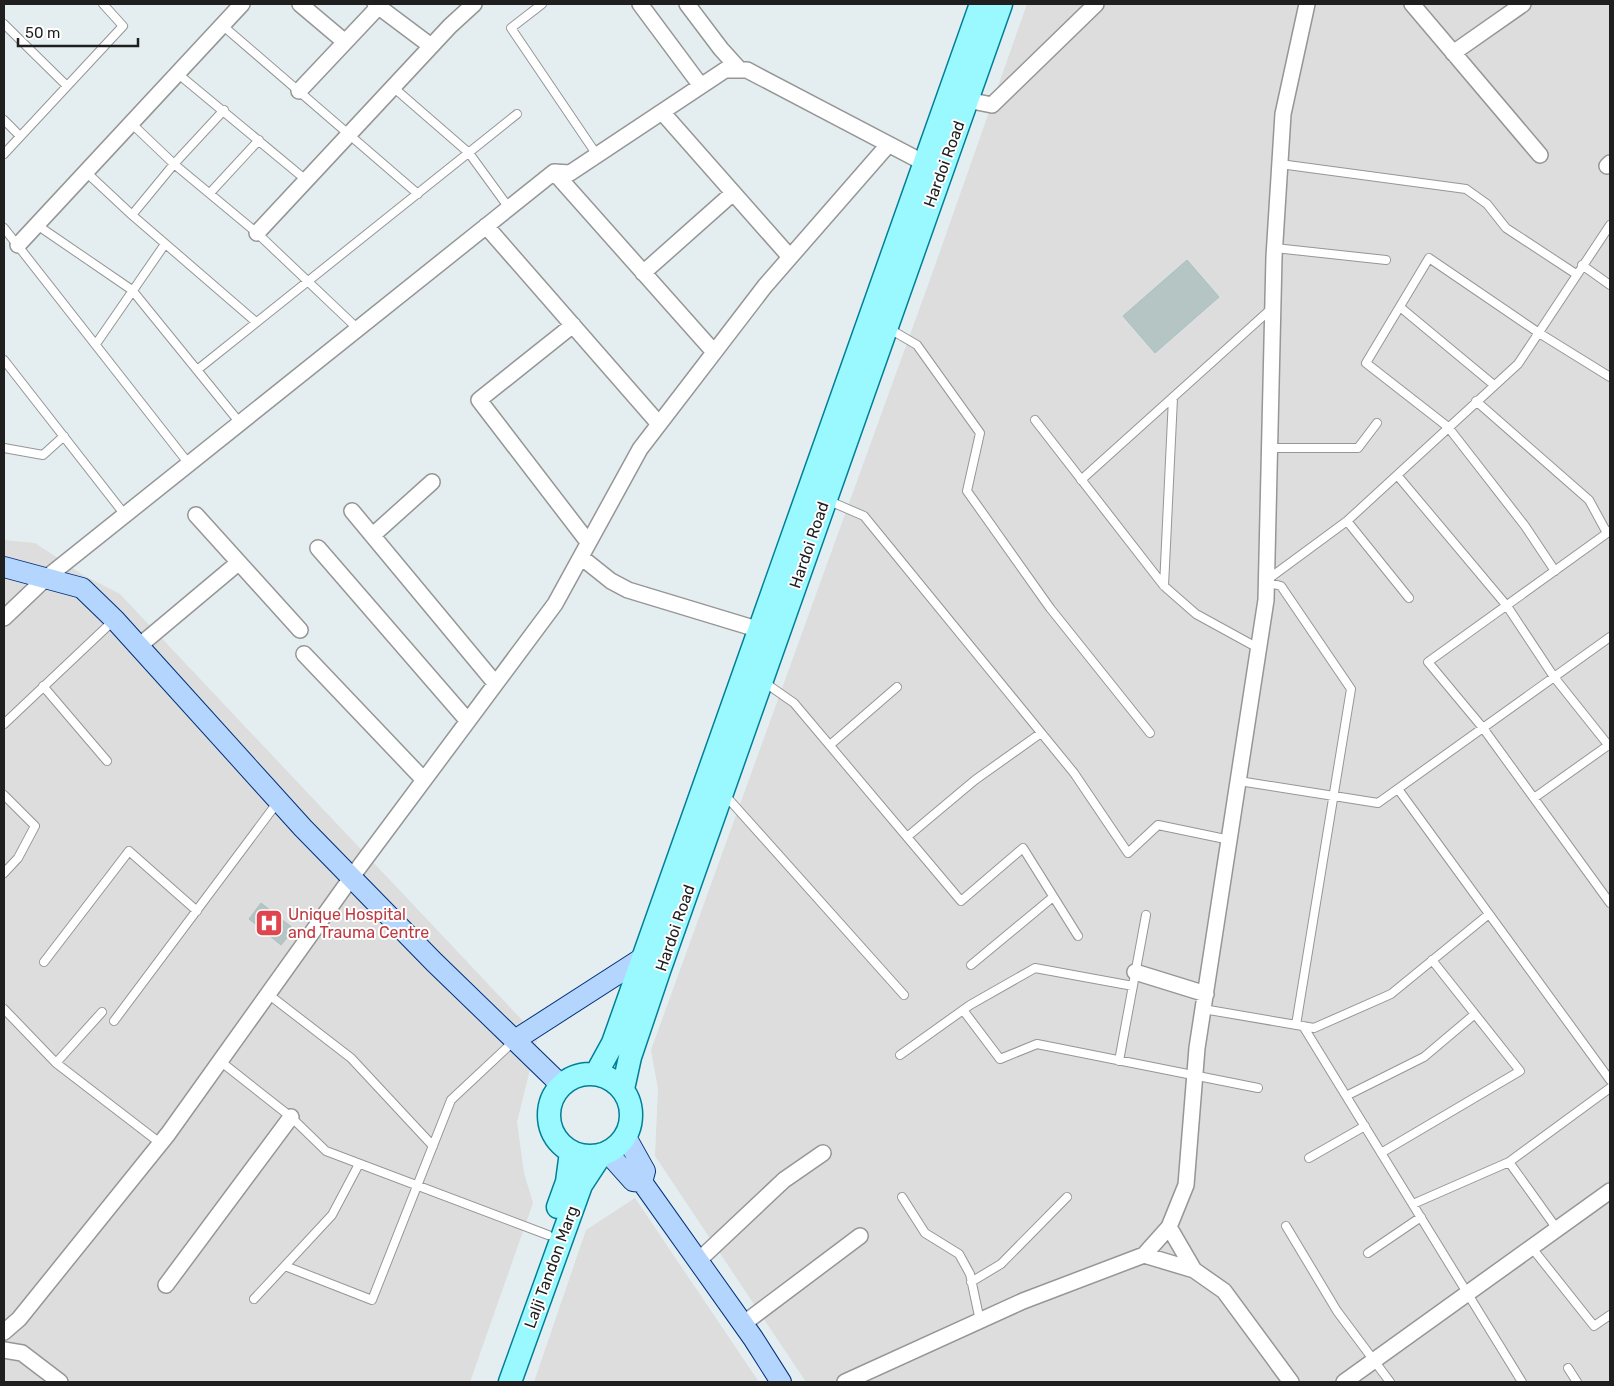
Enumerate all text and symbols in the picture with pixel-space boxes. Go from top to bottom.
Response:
scale bar [18,15,138,47]
text: 50 m [25,24,60,42]
street label: Hardoi Road [920,118,968,210]
street label: Hardoi Road [785,499,833,591]
street label: Hardoi Road [651,882,699,974]
place label: Unique Hospital and Trauma Centre [288,905,429,942]
hospital icon: Unique Hospital and Trauma Centre [254,908,284,938]
street label: Lalji Tandon Marg [520,1203,582,1331]

